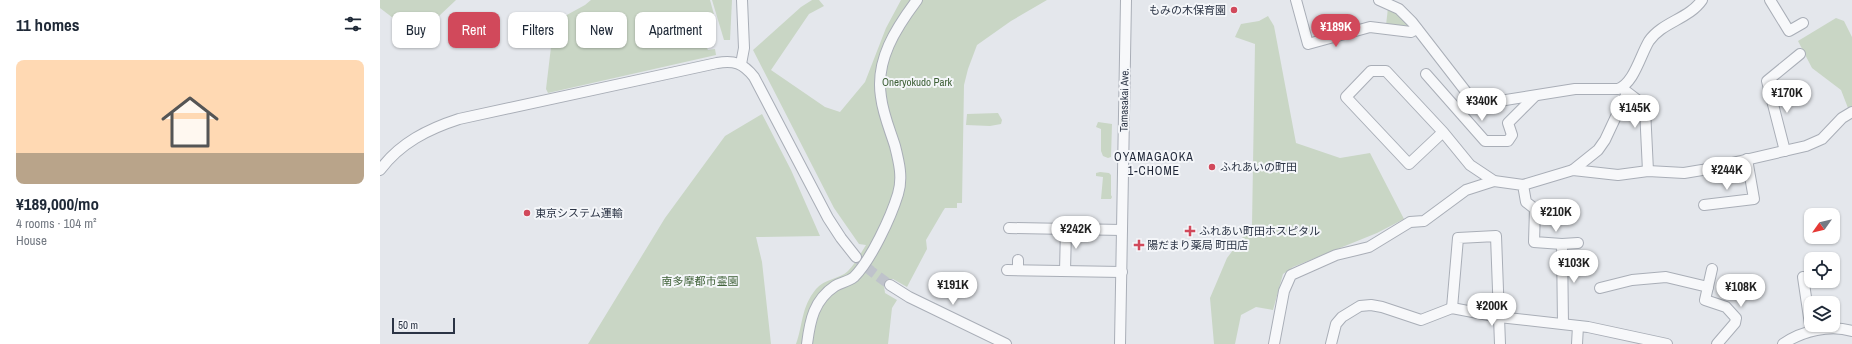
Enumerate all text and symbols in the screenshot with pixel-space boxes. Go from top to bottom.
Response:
place label: もみの木保育園 [1149,3,1226,17]
marker: もみの木保育園 [1229,5,1239,15]
chip: Buy [392,12,440,48]
chip: Rent [448,12,500,48]
chip: Filters [508,12,568,48]
chip: New [576,12,627,48]
chip: Apartment [635,12,716,48]
text: 11 homes [16,13,80,36]
icon: filters [342,13,364,35]
pin: ¥189K [1308,14,1364,48]
text: ¥189K [1320,18,1352,35]
street label: Tamasakai Ave. [1116,68,1132,132]
park label: Oneryokudo Park [882,75,953,89]
pin: ¥170K [1759,80,1815,114]
text: ¥170K [1771,84,1803,101]
icon: home [154,86,226,158]
pin: ¥340K [1454,88,1510,122]
text: ¥340K [1466,92,1498,109]
pin: ¥145K [1607,95,1663,129]
text: ¥145K [1619,99,1651,116]
district label: OYAMAGAOKA 1-CHOME [1114,149,1194,179]
pin: ¥244K [1699,157,1755,191]
place label: ふれあいの町田 [1220,160,1297,174]
text: ¥244K [1711,161,1743,178]
marker: ふれあいの町田 [1207,162,1217,172]
text: ¥189,000/mo [16,192,99,215]
pin: ¥210K [1528,199,1584,233]
text: ¥210K [1540,203,1572,220]
place label: 東京システム運輸 [535,206,623,220]
marker: 東京システム運輸 [522,208,532,218]
north arrow [1804,208,1840,244]
map controls [1804,208,1840,332]
text: 4 rooms · 104 m² [16,215,97,232]
pin: ¥242K [1048,216,1104,250]
text: ¥242K [1060,220,1092,237]
place label: ふれあい町田ホスピタル [1199,224,1320,238]
marker: ふれあい町田ホスピタル [1184,225,1196,237]
text: House [16,232,47,249]
place label: 陽だまり薬局 町田店 [1147,238,1248,252]
marker: 陽だまり薬局 町田店 [1134,240,1144,250]
pin: ¥103K [1546,250,1602,284]
button: locate [1804,252,1840,288]
text: ¥103K [1558,254,1590,271]
pin: ¥191K [925,272,981,306]
park label: 南多摩都市霊園 [662,274,739,288]
pin: ¥108K [1713,274,1769,308]
text: ¥191K [937,276,969,293]
text: ¥108K [1725,278,1757,295]
pin: ¥200K [1464,293,1520,327]
button: layers [1804,296,1840,332]
text: ¥200K [1476,297,1508,314]
scale bar [392,316,455,335]
text: 50 m [398,318,418,332]

